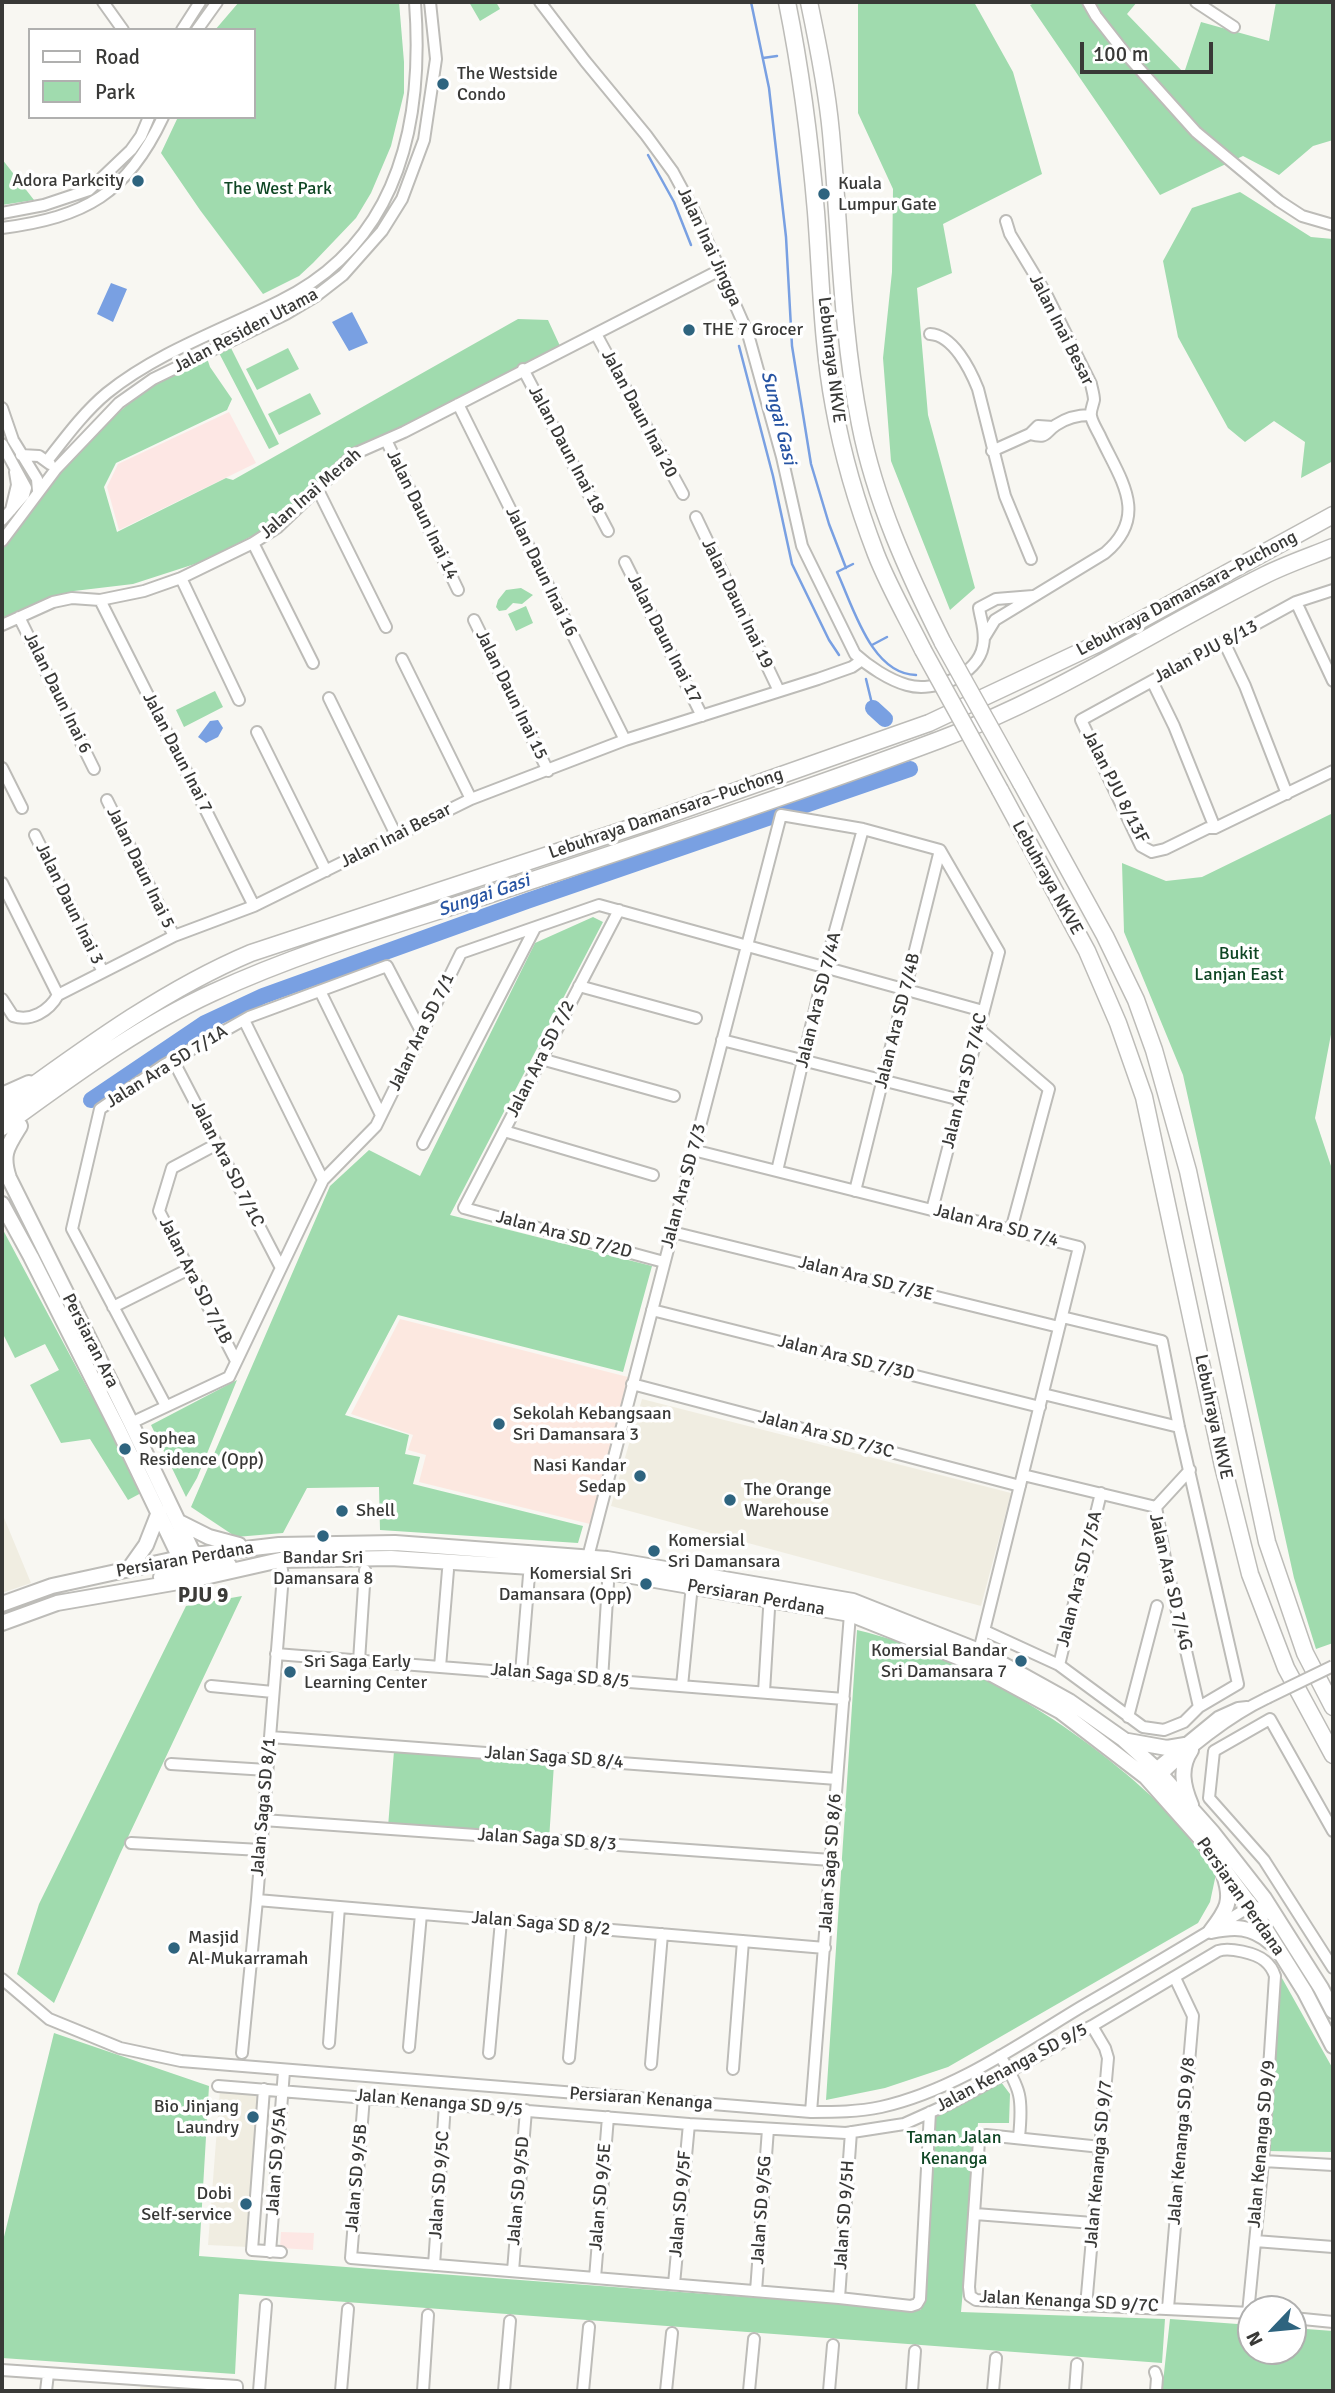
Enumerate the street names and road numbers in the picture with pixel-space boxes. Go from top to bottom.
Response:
street label: Jalan Inai Jingga [672,184,746,310]
street label: Jalan Inai Besar [1024,271,1098,389]
street label: Jalan Residen Utama [170,284,322,378]
street label: Lebuhraya NKVE [813,296,849,424]
street label: Jalan Daun Inai 20 [596,346,682,482]
street label: Jalan Daun Inai 18 [523,382,609,518]
street label: Jalan Inai Merah [256,444,366,544]
street label: Jalan Daun Inai 14 [381,447,463,583]
street label: Jalan Daun Inai 16 [500,504,582,640]
street label: Lebuhraya Damansara–Puchong [1073,527,1301,661]
street label: Jalan Daun Inai 19 [696,536,778,672]
street label: Jalan Daun Inai 17 [622,571,706,707]
street label: Jalan PJU 8/13 [1150,616,1262,688]
street label: Jalan Daun Inai 15 [470,627,552,763]
street label: Jalan Daun Inai 6 [18,629,96,757]
street label: Jalan Daun Inai 7 [137,689,217,817]
street label: Jalan PJU 8/13F [1077,727,1153,847]
street label: Lebuhraya Damansara–Puchong [546,764,786,864]
street label: Jalan Inai Besar [337,799,455,873]
street label: Jalan Daun Inai 5 [101,804,179,932]
street label: Lebuhraya NKVE [1007,817,1087,939]
street label: Jalan Daun Inai 3 [30,840,108,968]
street label: Jalan Ara SD 7/4A [792,930,846,1070]
street label: Jalan Ara SD 7/4B [871,951,925,1091]
street label: Jalan Ara SD 7/1 [384,970,460,1094]
street label: Jalan Ara SD 7/2 [502,997,580,1121]
street label: Jalan Ara SD 7/4C [938,1011,992,1151]
street label: Jalan Ara SD 7/1A [102,1021,232,1113]
street label: Jalan Ara SD 7/1C [186,1097,268,1231]
street label: Jalan Ara SD 7/3 [657,1121,711,1251]
street label: Jalan Ara SD 7/4 [931,1200,1061,1252]
street label: Jalan Ara SD 7/2D [494,1206,634,1264]
street label: Jalan Ara SD 7/1B [154,1214,236,1348]
street label: Jalan Ara SD 7/3E [796,1252,936,1306]
street label: Persiaran Ara [57,1290,123,1392]
street label: Jalan Ara SD 7/3D [776,1331,916,1385]
street label: Lebuhraya NKVE [1189,1353,1237,1481]
street label: Jalan Ara SD 7/3C [756,1407,896,1463]
street label: Jalan Ara SD 7/5A [1053,1509,1107,1649]
street label: Jalan Ara SD 7/4G [1144,1511,1196,1653]
street label: Persiaran Perdana [114,1537,256,1583]
street label: Persiaran Perdana [685,1575,827,1621]
street label: Jalan Saga SD 8/5 [490,1659,630,1693]
street label: Jalan Saga SD 8/1 [247,1737,281,1877]
street label: Jalan Saga SD 8/4 [484,1742,624,1774]
street label: Jalan Saga SD 8/6 [815,1793,847,1933]
street label: Jalan Saga SD 8/3 [477,1824,617,1856]
street label: Persiaran Perdana [1191,1834,1289,1960]
street label: Jalan Saga SD 8/2 [471,1907,611,1941]
street label: Jalan Kenanga SD 9/5 [933,2019,1091,2117]
street label: Jalan Kenanga SD 9/8 [1164,2056,1200,2226]
street label: Jalan Kenanga SD 9/9 [1244,2059,1280,2229]
street label: Jalan Kenanga SD 9/7 [1081,2079,1117,2249]
street label: Persiaran Kenanga [569,2083,713,2115]
street label: Jalan Kenanga SD 9/5 [354,2085,524,2121]
street label: Jalan SD 9/5A [262,2106,292,2216]
street label: Jalan SD 9/5B [342,2123,372,2233]
street label: Jalan SD 9/5C [425,2130,455,2240]
street label: Jalan SD 9/5D [503,2136,535,2246]
street label: Jalan SD 9/5E [586,2142,616,2252]
street label: Jalan SD 9/5F [666,2150,696,2258]
street label: Jalan SD 9/5G [747,2155,777,2265]
street label: Jalan SD 9/5H [830,2160,860,2270]
street label: Jalan Kenanga SD 9/7C [979,2287,1159,2317]

